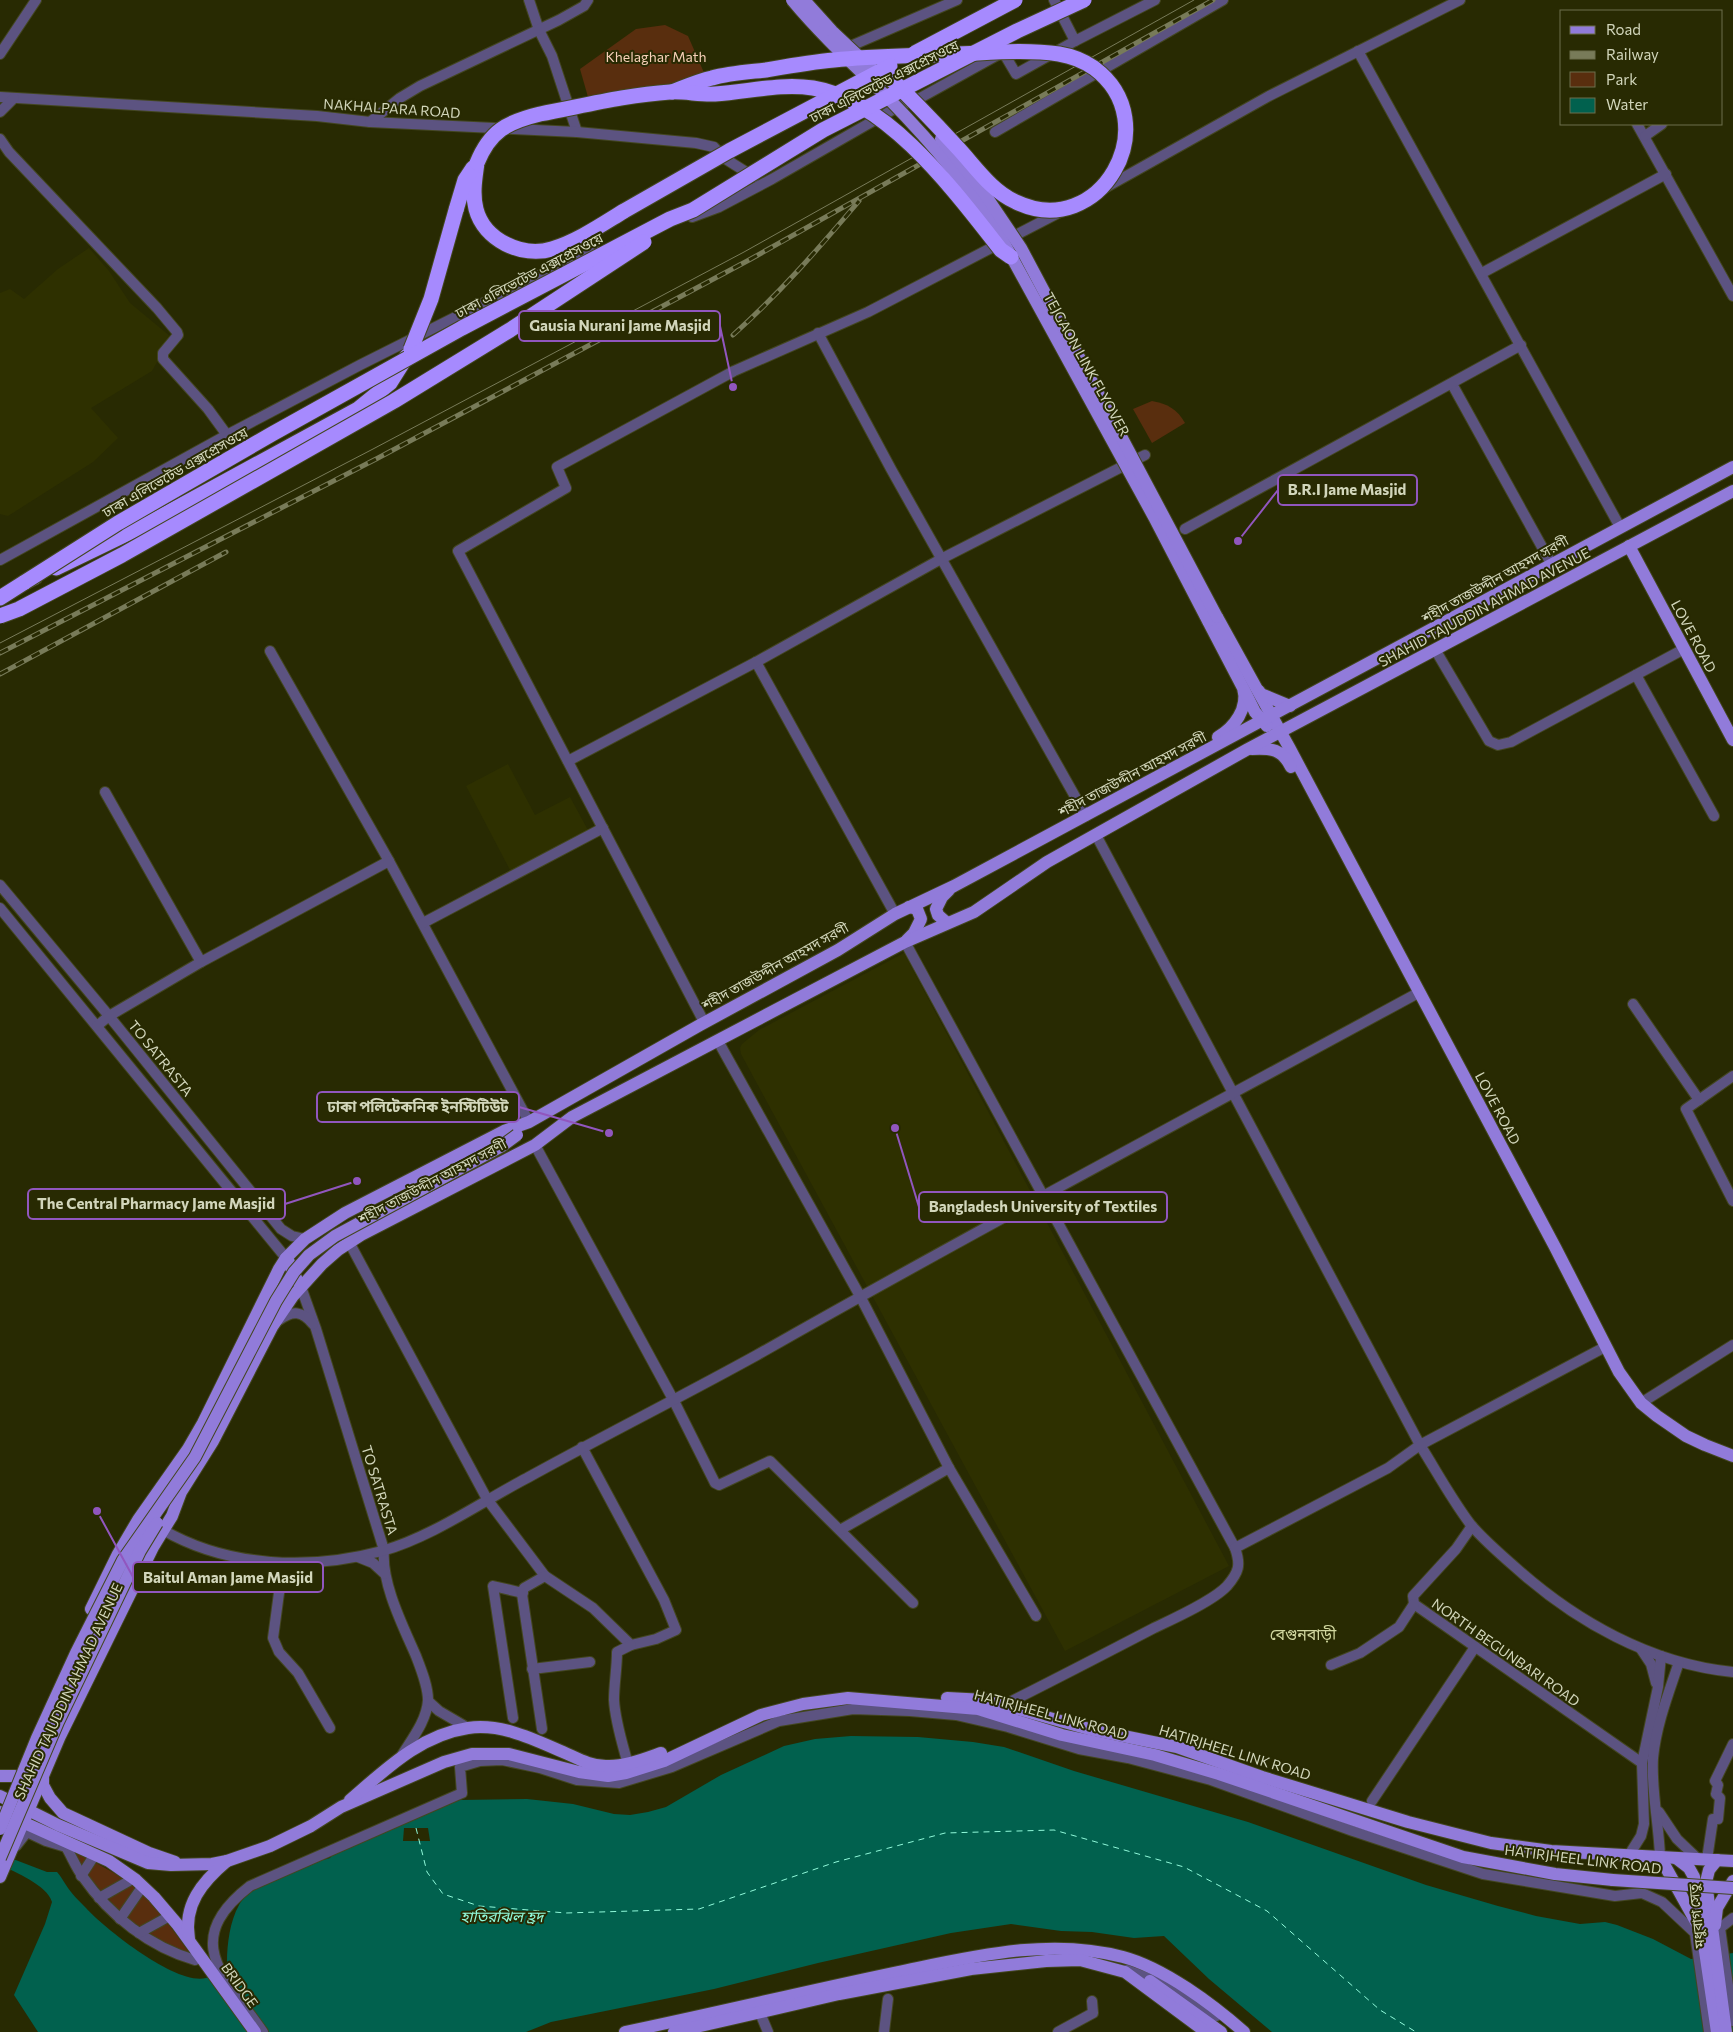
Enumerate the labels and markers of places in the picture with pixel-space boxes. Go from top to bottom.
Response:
callout: Gausia Nurani Jame Masjid [519,311,720,341]
callout: B.R.I Jame Masjid [1278,475,1417,505]
callout: ঢাকা পলিটেকনিক ইনস্টিটিউট [317,1092,519,1122]
callout: The Central Pharmacy Jame Masjid [28,1189,285,1219]
callout: Bangladesh University of Textiles [919,1192,1167,1222]
callout: Baitul Aman Jame Masjid [133,1562,323,1592]

